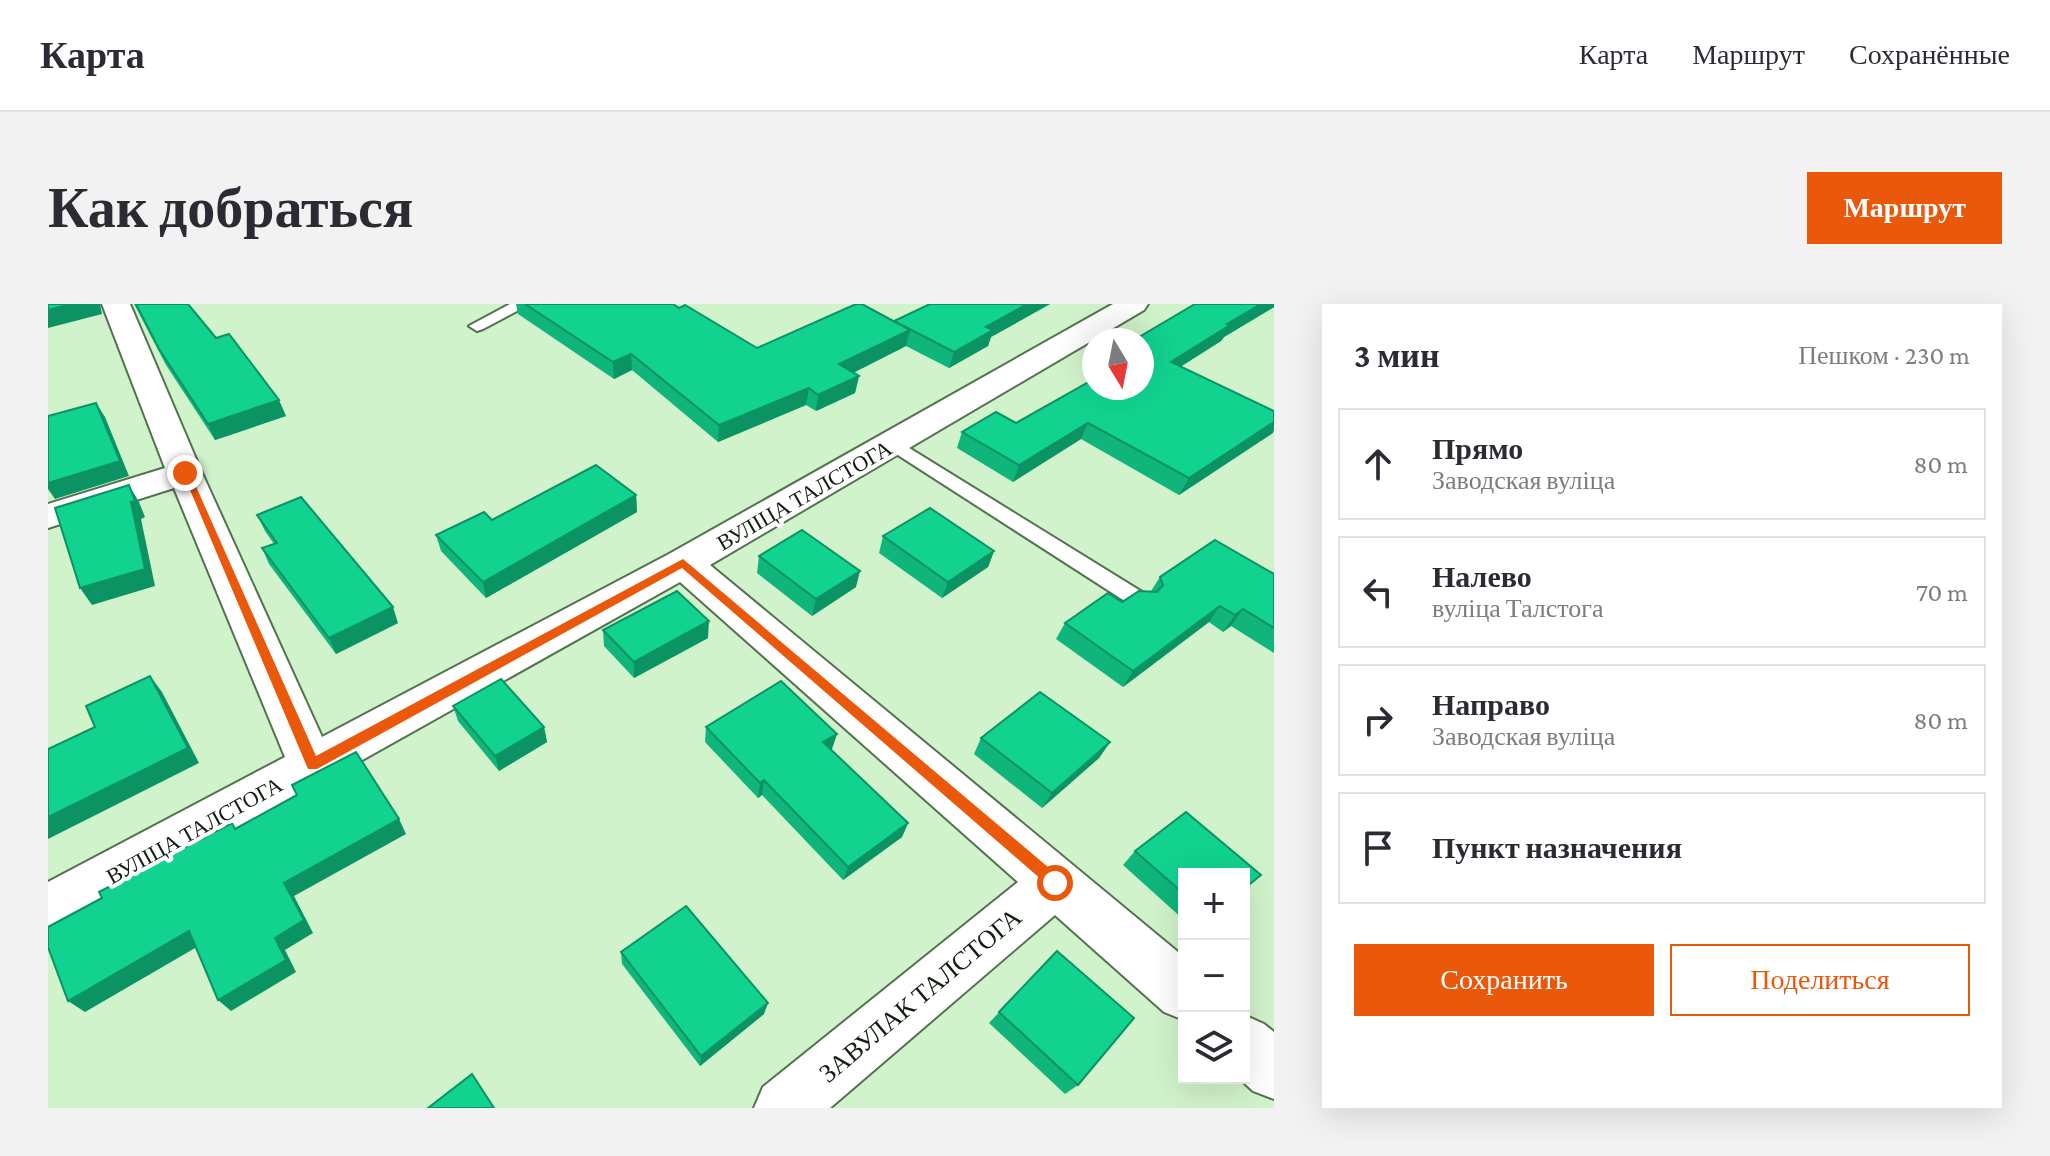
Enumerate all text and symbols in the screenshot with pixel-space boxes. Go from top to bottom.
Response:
text: Карта [40,34,145,76]
text: Карта [1579,39,1648,70]
text: Маршрут [1692,39,1805,70]
text: Сохранённые [1849,39,2010,70]
button: Маршрут [1807,172,2002,244]
text: Как добраться [48,177,413,239]
north arrow [1082,328,1154,400]
text: 3 мин [1354,337,1439,374]
text: Пешком · 230 m [1798,341,1970,370]
text: Прямо [1432,432,1523,465]
street label: ВУЛІЦА ТАЛСТОГА [713,435,896,556]
icon: ahead [1356,442,1400,486]
text: 80 m [1914,450,1968,479]
route end [167,455,203,491]
text: Заводская вуліца [1432,466,1615,495]
text: Налево [1432,560,1532,593]
icon: left [1356,570,1400,614]
text: 70 m [1916,578,1968,607]
text: вуліца Талстога [1432,594,1604,623]
text: Направо [1432,688,1550,721]
icon: right [1356,698,1400,742]
text: 80 m [1914,706,1968,735]
text: Заводская вуліца [1432,722,1615,751]
street label: ВУЛІЦА ТАЛСТОГА [102,772,287,889]
icon: arrive [1356,826,1400,870]
text: Пункт назначения [1432,831,1682,864]
route start [1037,865,1073,901]
map controls [1178,868,1250,1084]
button: + [1178,868,1250,940]
street label: ЗАВУЛАК ТАЛСТОГА [813,902,1027,1088]
button: − [1178,940,1250,1012]
button: Сохранить [1354,944,1654,1016]
button: Поделиться [1670,944,1970,1016]
button: layers [1178,1012,1250,1084]

